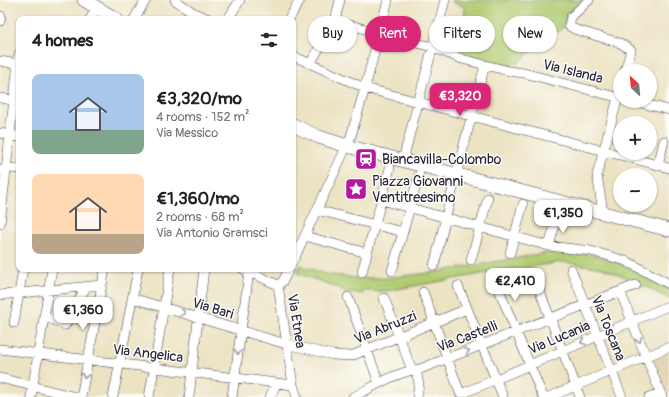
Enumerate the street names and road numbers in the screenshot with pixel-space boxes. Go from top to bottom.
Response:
street label: Via Islanda [541,56,605,87]
street label: Via Etnea [284,293,309,349]
street label: Via Toscana [588,293,629,363]
street label: Via Bari [190,294,236,323]
street label: Via Abruzzi [352,307,419,348]
street label: Via Castelli [434,317,500,356]
street label: Via Lucania [526,317,593,358]
street label: Via Angelica [112,341,184,366]

